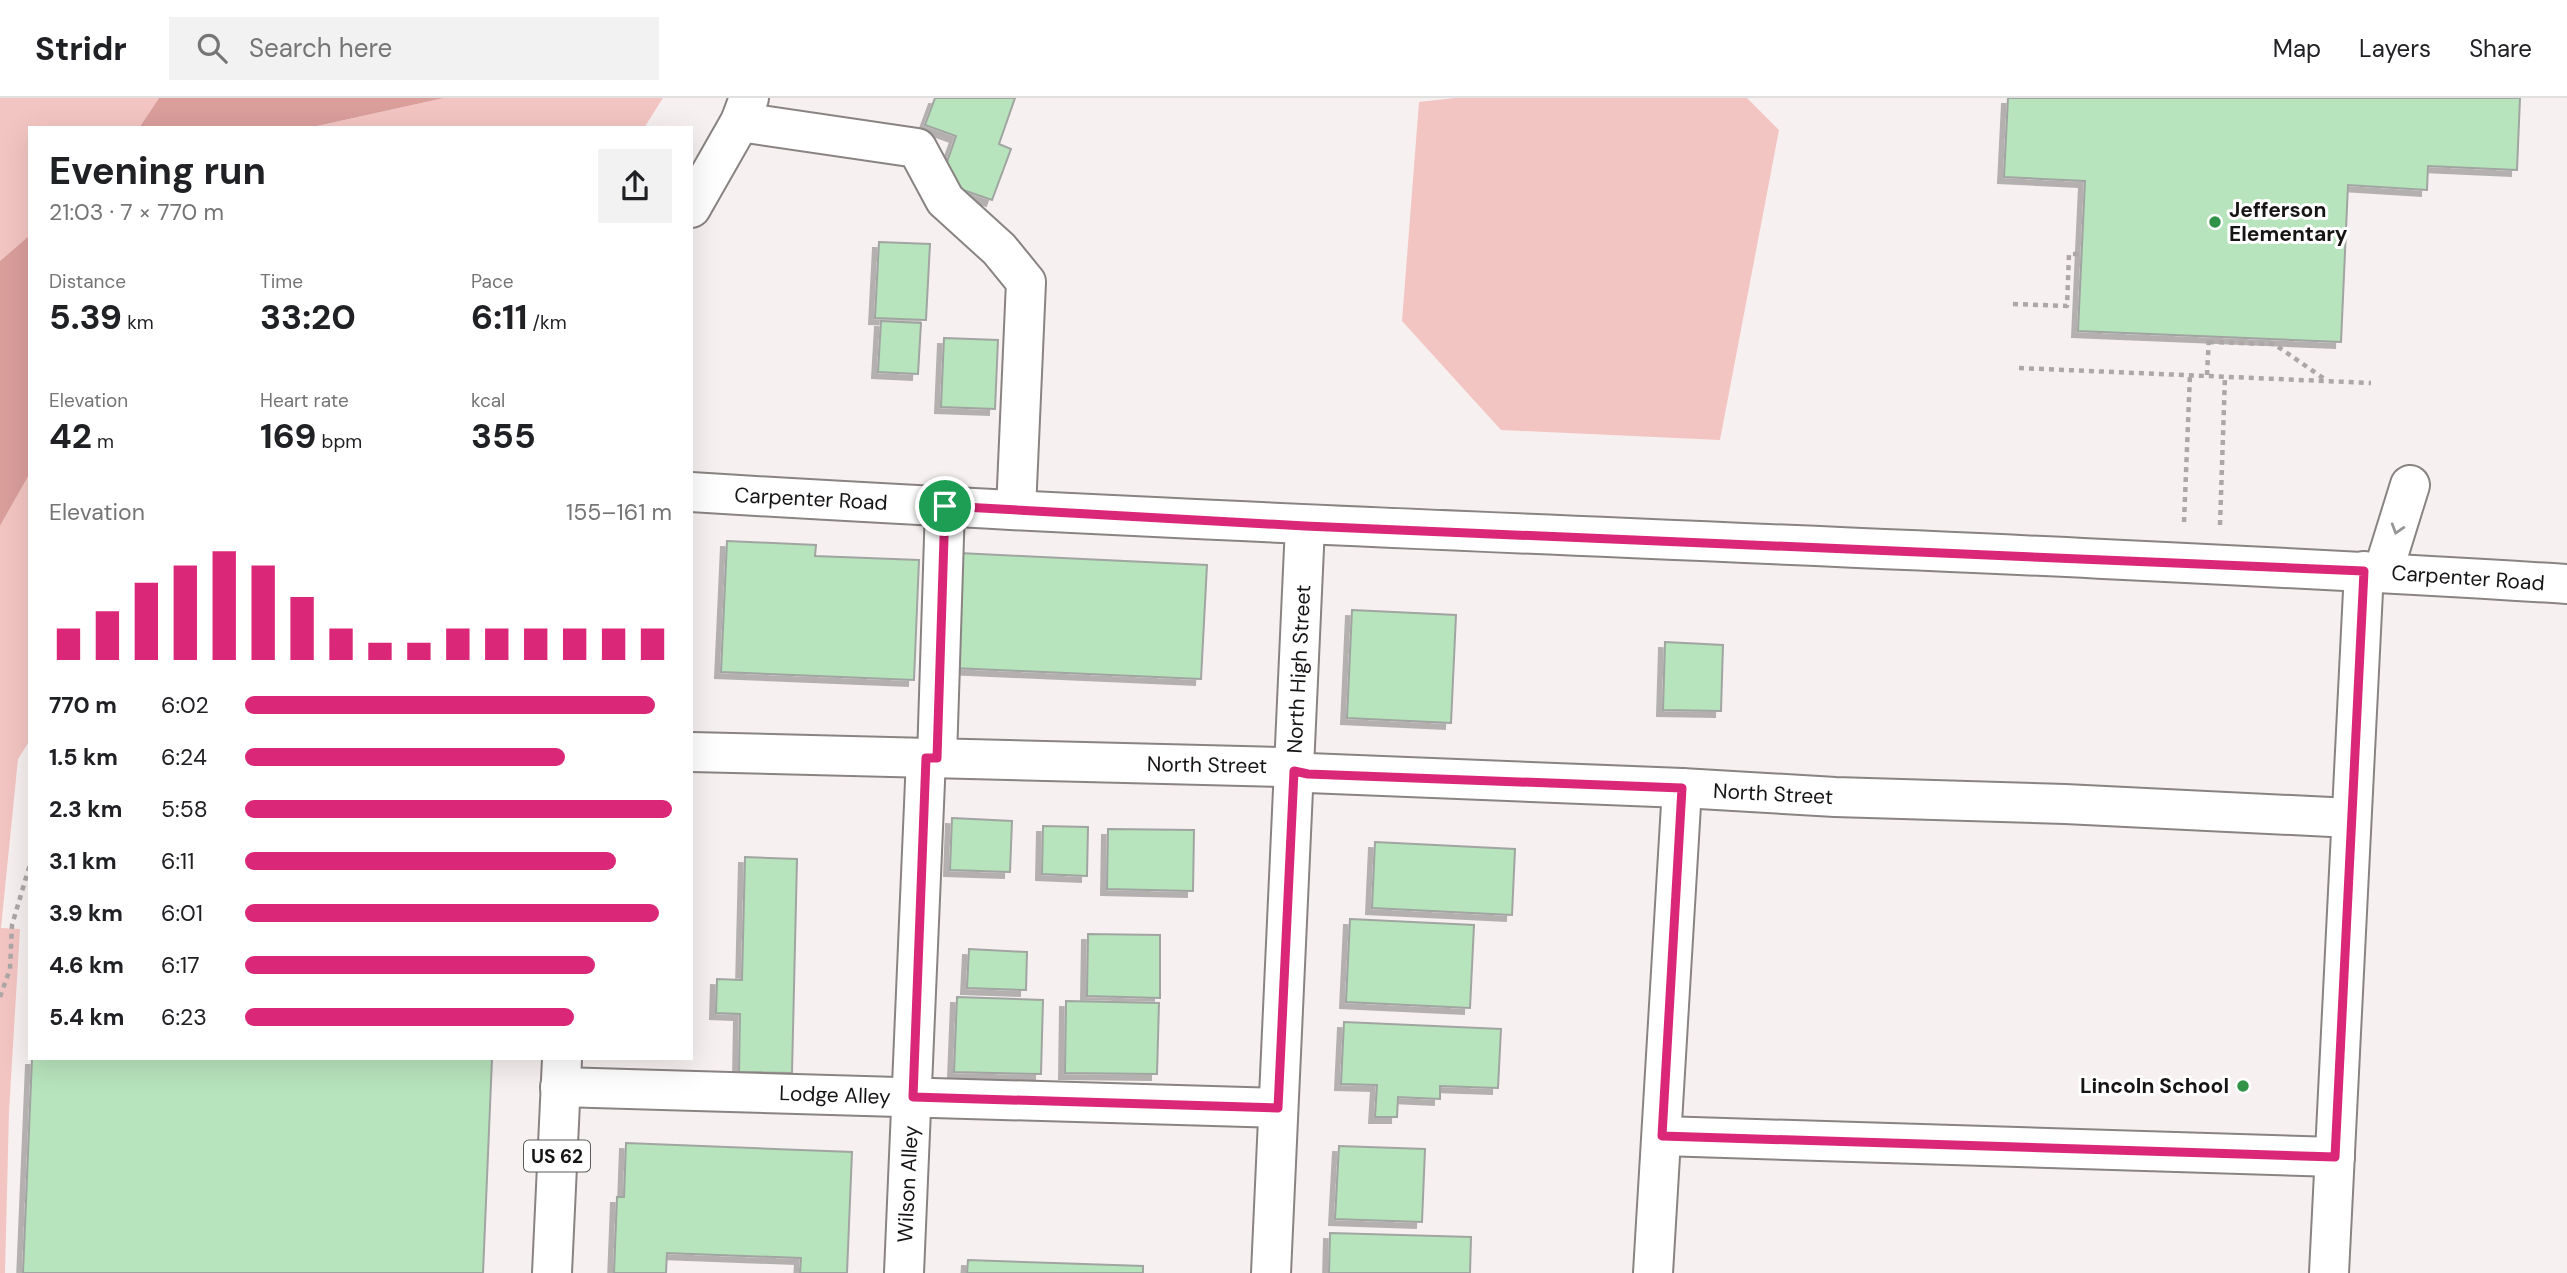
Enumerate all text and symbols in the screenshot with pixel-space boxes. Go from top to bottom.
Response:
search box [169,17,659,80]
text: Stridr [35,27,127,70]
icon: search [193,29,231,67]
text: Search here [249,31,392,65]
text: Map [2273,33,2321,64]
text: Layers [2359,33,2431,64]
text: Share [2469,33,2532,64]
text: Evening run [49,146,266,196]
button: share [598,149,672,223]
place label: Jefferson Elementary [2229,196,2348,248]
text: 21:03 · 7 × 770 m [49,197,224,227]
marker: Jefferson Elementary [2207,214,2223,230]
text: Distance [49,269,126,294]
text: Time [260,269,303,294]
text: Pace [471,269,514,294]
text: 5.39 [49,294,122,340]
text: 33:20 [260,294,356,340]
text: 6:11 [471,294,528,340]
text: km [122,310,154,335]
text: /km [528,310,567,335]
text: Elevation [49,388,128,413]
text: Heart rate [260,388,349,413]
text: kcal [471,388,505,413]
text: 42 [49,413,92,459]
text: 169 [260,413,316,459]
text: 355 [471,413,536,459]
text: m [92,429,114,454]
text: bpm [316,429,362,454]
pin [915,476,975,536]
street label: Carpenter Road [734,481,888,517]
icon: arrive [926,487,964,525]
text: Elevation [49,497,145,527]
text: 155–161 m [566,497,672,527]
one-way arrow [2390,522,2405,534]
street label: Carpenter Road [2390,559,2546,597]
street label: North High Street [1281,584,1317,754]
text: 770 m [49,690,117,720]
text: 6:02 [161,690,209,720]
text: 1.5 km [49,742,118,772]
text: 6:24 [161,742,207,772]
street label: North Street [1147,750,1267,780]
street label: North Street [1712,777,1834,811]
text: 2.3 km [49,794,122,824]
text: 5:58 [161,794,208,824]
text: 3.1 km [49,846,117,876]
text: 6:11 [161,846,194,876]
text: 3.9 km [49,898,123,928]
text: 6:01 [161,898,203,928]
text: 4.6 km [49,950,124,980]
text: 6:17 [161,950,200,980]
text: 5.4 km [49,1002,124,1032]
text: 6:23 [161,1002,207,1032]
place label: Lincoln School [2080,1072,2229,1100]
marker: Lincoln School [2235,1078,2251,1094]
street label: Lodge Alley [779,1079,892,1111]
street label: Wilson Alley [891,1124,925,1243]
road number: US 62 [524,1140,590,1172]

